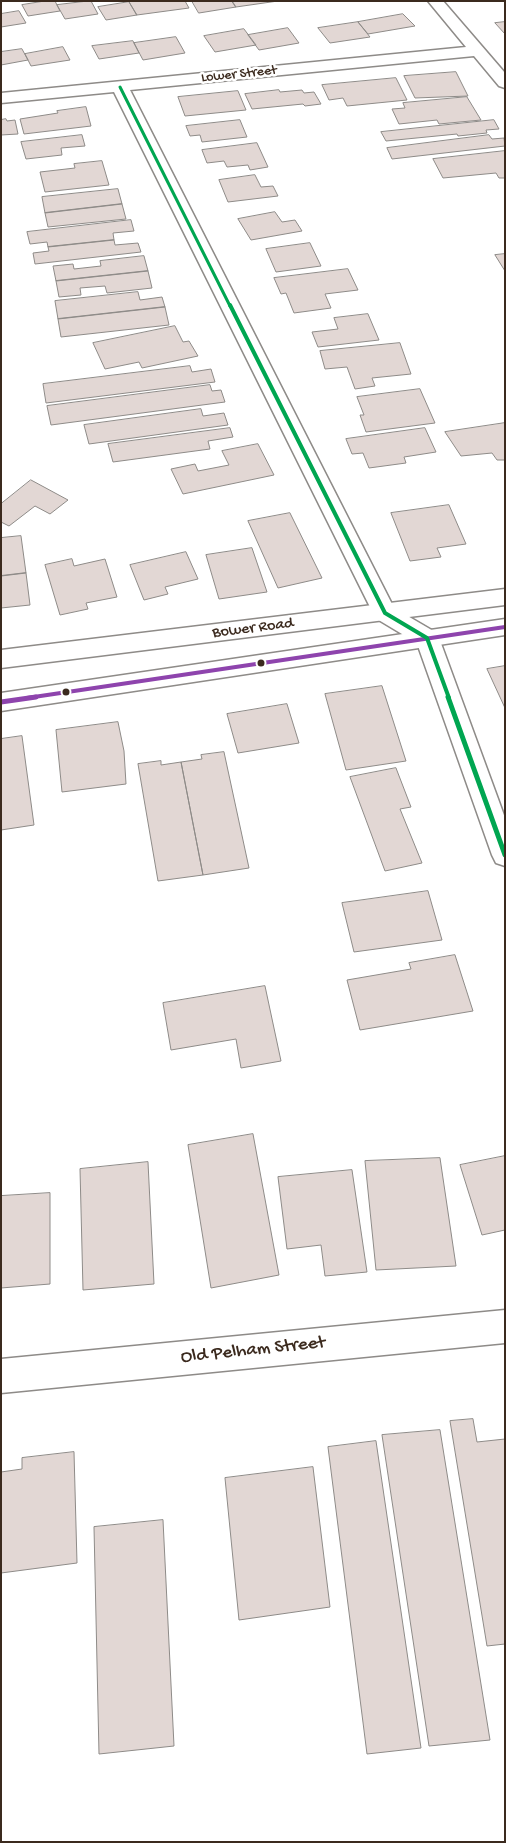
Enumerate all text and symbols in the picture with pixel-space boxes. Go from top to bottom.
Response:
street label: Lower Street [200,63,278,87]
street label: Bower Road [211,615,295,643]
unlabelled marker [256,658,266,668]
unlabelled marker [61,687,71,697]
street label: Old Pelham Street [180,1332,326,1370]

